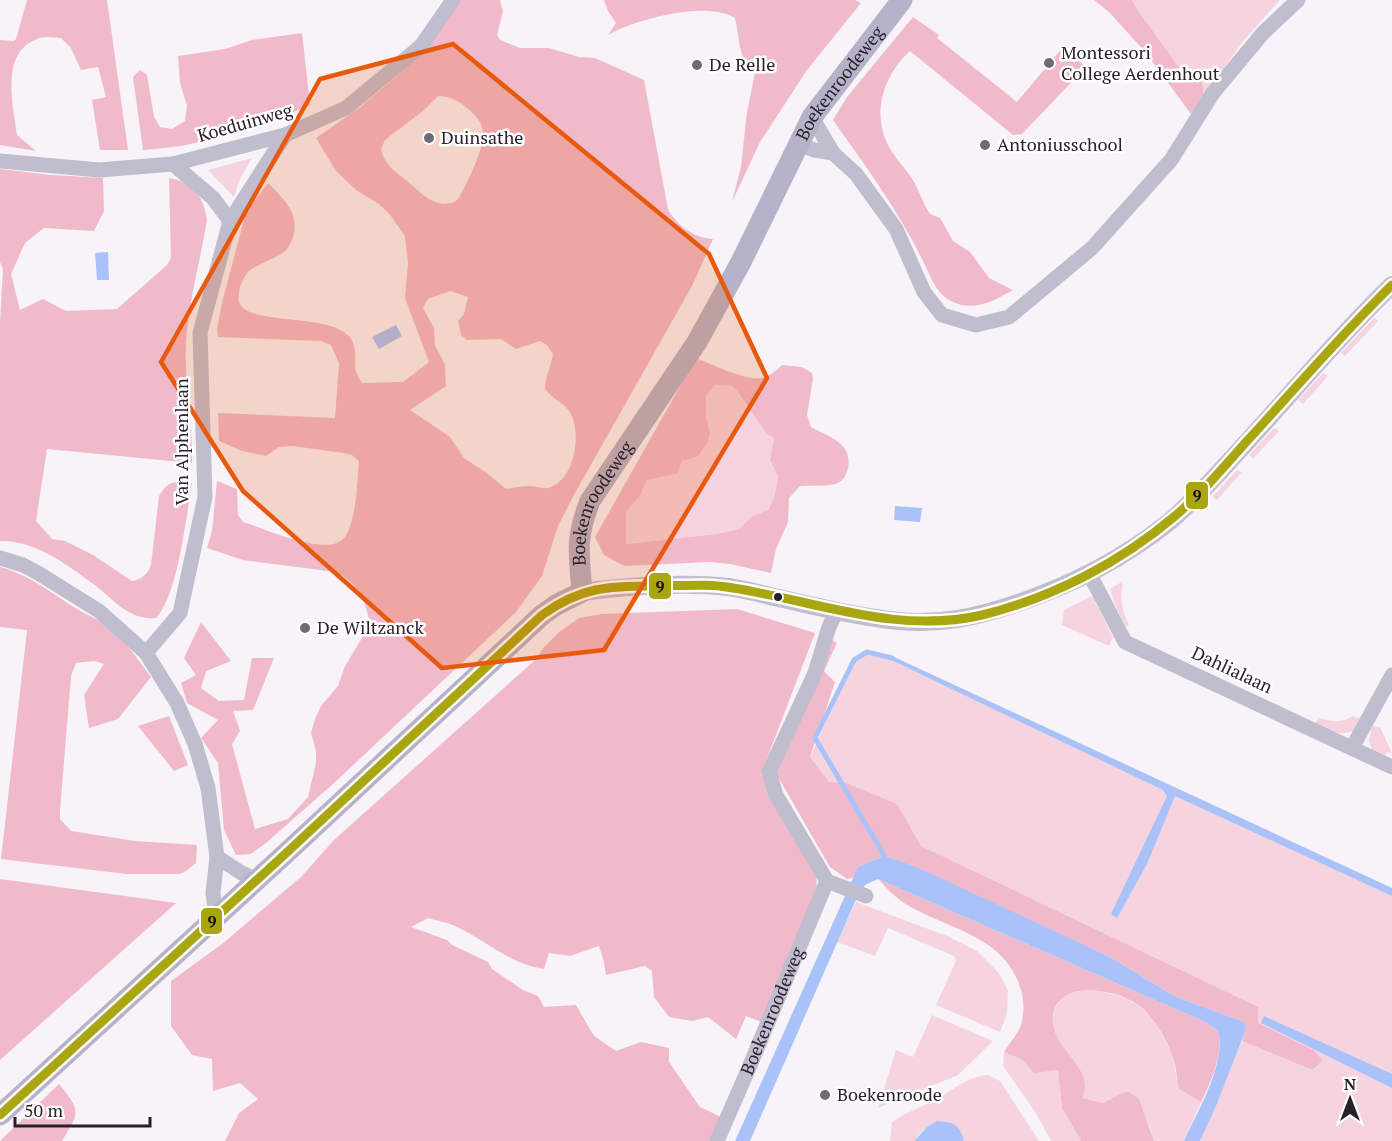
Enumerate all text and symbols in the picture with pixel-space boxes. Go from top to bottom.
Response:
street label: Boekenroodeweg [789,20,889,144]
place label: Montessori College Aerdenhout [1061,40,1220,85]
place label: De Relle [709,52,775,76]
marker: Montessori College Aerdenhout [1042,56,1056,70]
marker: De Relle [690,58,704,72]
street label: Koeduinweg [194,97,295,147]
place label: Duinsathe [441,125,523,149]
marker: Duinsathe [422,131,436,145]
place label: Antoniusschool [997,132,1123,156]
marker: Antoniusschool [978,138,992,152]
street label: Van Alphenlaan [169,378,193,506]
street label: Boekenroodeweg [566,435,638,567]
line badge: 9 [1185,481,1209,510]
text: 9 [1192,484,1202,506]
line badge: 9 [648,572,672,600]
text: 9 [655,575,665,597]
unlabelled marker [772,591,784,603]
place label: De Wiltzanck [317,615,424,639]
marker: De Wiltzanck [298,621,312,635]
street label: Dahlialaan [1188,640,1277,698]
line badge: 9 [200,907,223,935]
text: 9 [207,910,217,932]
street label: Boekenroodeweg [734,943,809,1078]
north arrow [1320,1069,1380,1129]
text: N [1344,1073,1356,1095]
place label: Boekenroode [837,1082,942,1106]
marker: Boekenroode [818,1088,832,1102]
scale bar [15,1090,150,1128]
text: 50 m [24,1098,64,1122]

